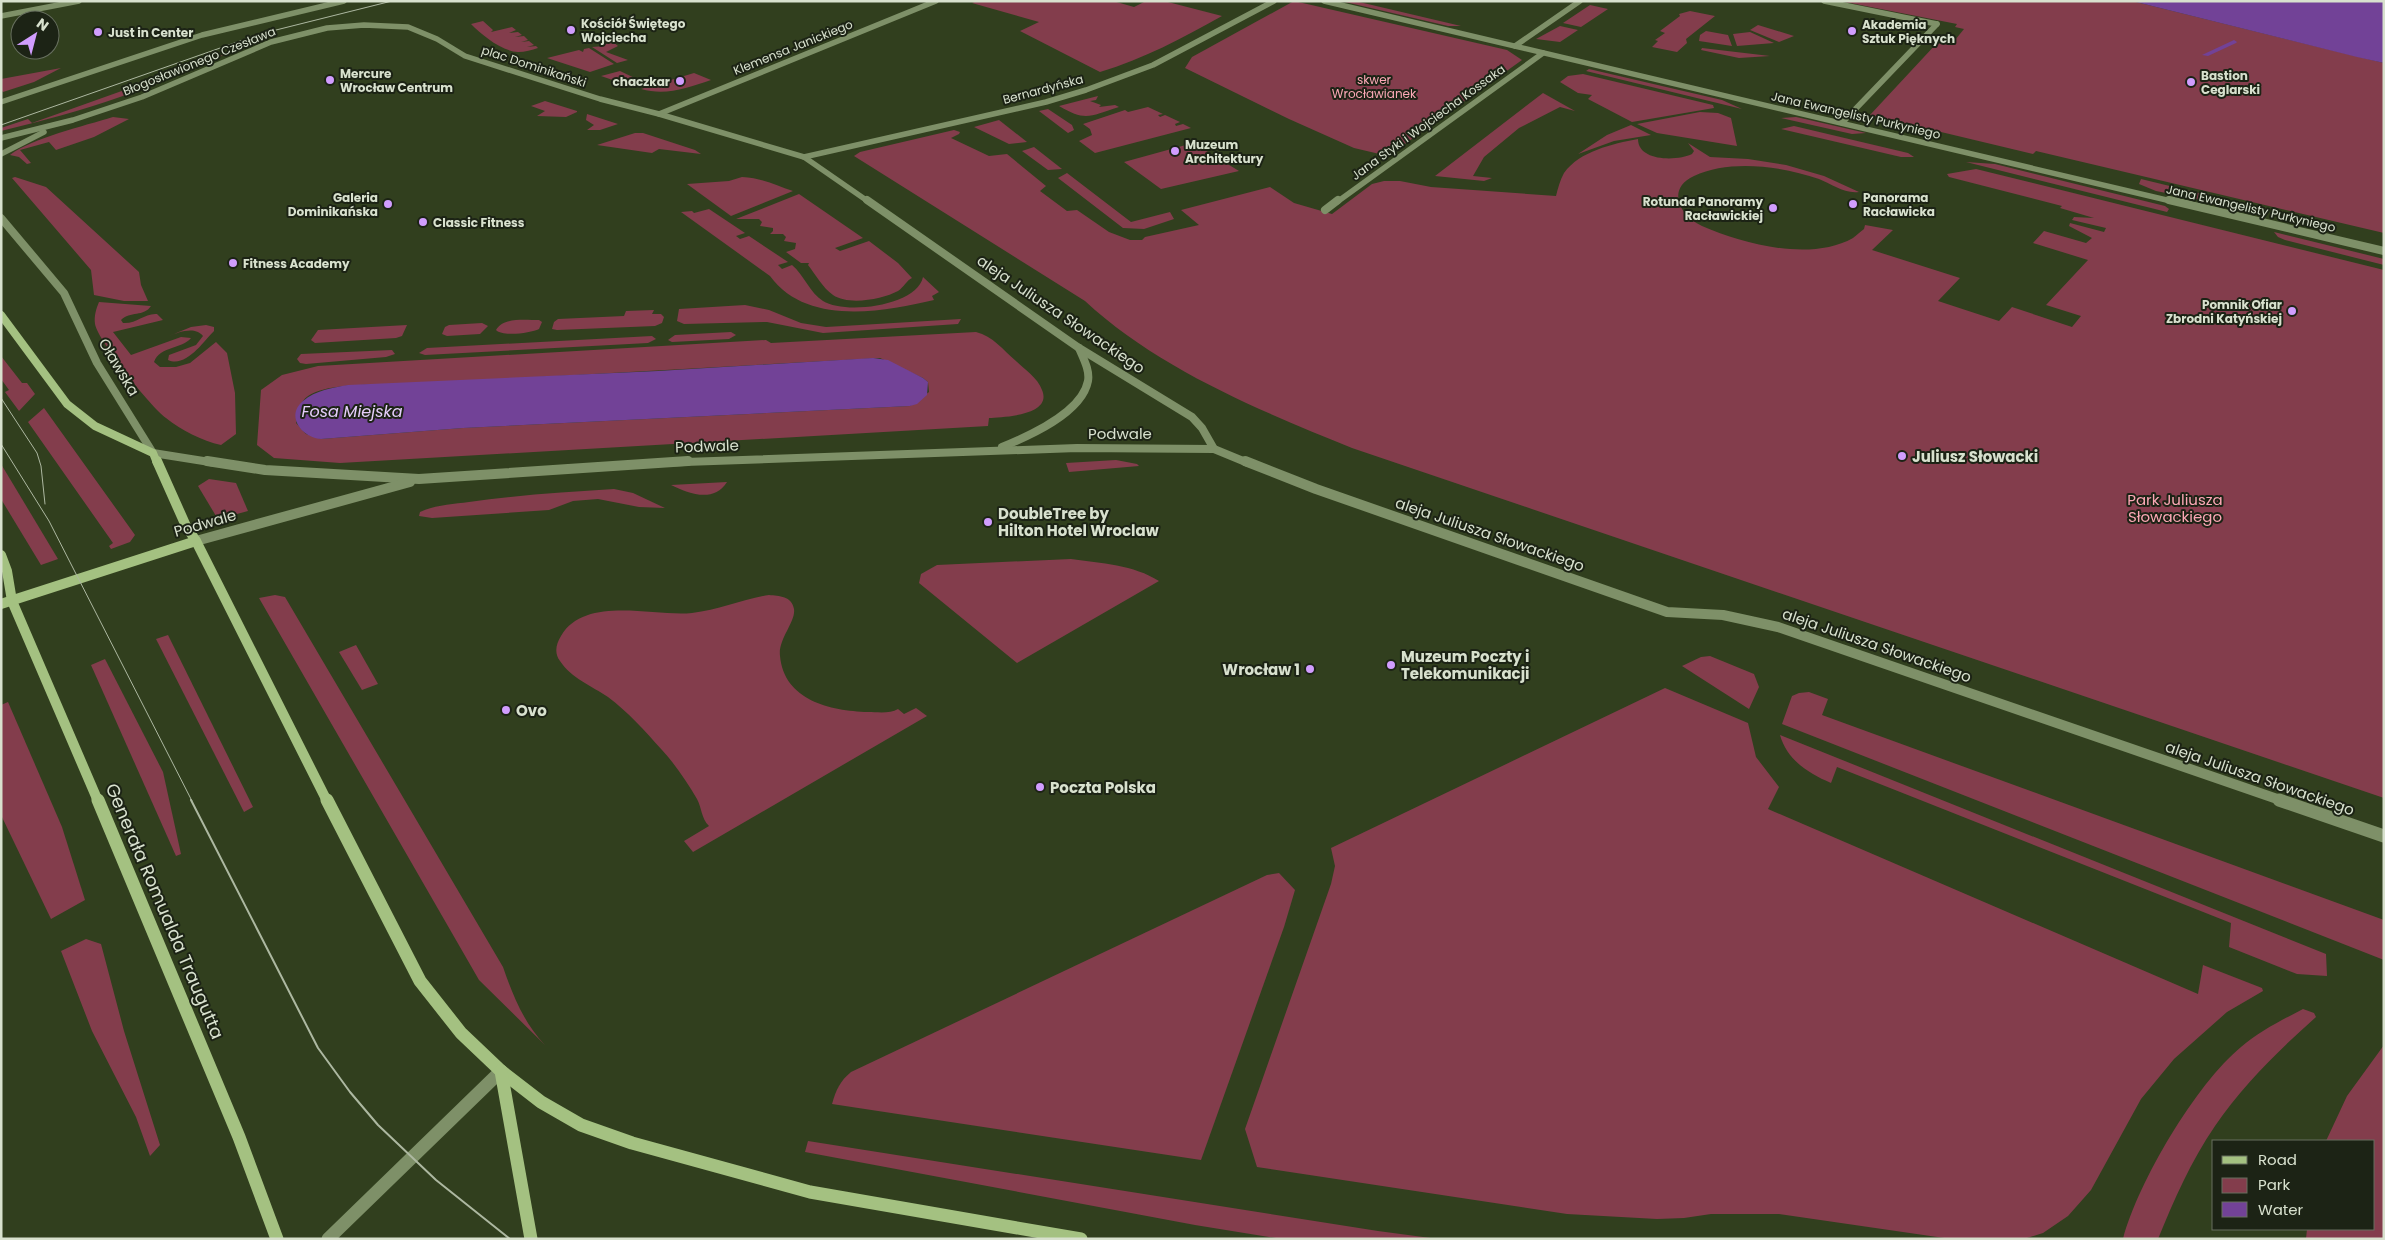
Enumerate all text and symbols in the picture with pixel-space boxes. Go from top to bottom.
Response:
north arrow [10,10,60,60]
text: N [33,13,53,36]
place label: Kościół Świętego Wojciecha [581,15,686,46]
street label: Klemensa Janickiego [731,15,856,79]
place label: Akademia Sztuk Pięknych [1862,16,1955,47]
street label: Błogosławionego Czesława [120,23,278,99]
place label: Just in Center [108,24,193,41]
marker: Kościół Świętego Wojciecha [565,24,577,36]
marker: Akademia Sztuk Pięknych [1846,25,1858,37]
marker: Just in Center [92,26,104,38]
street label: plac Dominikański [479,41,589,91]
street label: Jana Styki i Wojciecha Kossaka [1348,60,1508,184]
place label: Mercure Wrocław Centrum [340,65,453,96]
place label: Bastion Ceglarski [2201,67,2260,98]
street label: Bernardyńska [1001,70,1085,108]
park label: skwer Wrocławianek [1332,71,1417,102]
place label: chaczkar [613,73,670,90]
marker: Mercure Wrocław Centrum [324,74,336,86]
marker: chaczkar [674,75,686,87]
marker: Bastion Ceglarski [2185,76,2197,88]
street label: Jana Ewangelisty Purkyniego [1770,87,1943,143]
place label: Muzeum Architektury [1185,136,1264,167]
marker: Muzeum Architektury [1169,145,1181,157]
street label: Jana Ewangelisty Purkyniego [2165,180,2338,236]
place label: Galeria Dominikańska [288,189,378,220]
place label: Panorama Racławicka [1863,189,1935,220]
place label: Rotunda Panoramy Racławickiej [1643,193,1763,224]
marker: Galeria Dominikańska [382,198,394,210]
marker: Panorama Racławicka [1847,198,1859,210]
marker: Rotunda Panoramy Racławickiej [1767,202,1779,214]
place label: Classic Fitness [433,214,525,231]
marker: Classic Fitness [417,216,429,228]
street label: aleja Juliusza Słowackiego [973,250,1149,378]
place label: Fitness Academy [243,255,350,272]
marker: Fitness Academy [227,257,239,269]
place label: Pomnik Ofiar Zbrodni Katyńskiej [2166,296,2282,327]
marker: Pomnik Ofiar Zbrodni Katyńskiej [2286,305,2298,317]
street label: Oławska [94,334,144,400]
water label: Fosa Miejska [301,400,403,423]
street label: Podwale [1088,423,1152,444]
street label: Podwale [675,434,739,458]
place label: Juliusz Słowacki [1912,446,2038,467]
marker: Juliusz Słowacki [1896,450,1908,462]
park label: Park Juliusza Słowackiego [2127,489,2223,527]
street label: aleja Juliusza Słowackiego [1393,492,1587,576]
place label: DoubleTree by Hilton Hotel Wroclaw [998,503,1159,541]
street label: Podwale [171,504,239,542]
marker: DoubleTree by Hilton Hotel Wroclaw [982,516,994,528]
street label: aleja Juliusza Słowackiego [1780,603,1974,687]
place label: Muzeum Poczty i Telekomunikacji [1401,646,1530,684]
place label: Wrocław 1 [1222,659,1300,680]
marker: Muzeum Poczty i Telekomunikacji [1385,659,1397,671]
marker: Wrocław 1 [1304,663,1316,675]
place label: Ovo [516,700,547,721]
marker: Ovo [500,704,512,716]
street label: aleja Juliusza Słowackiego [2163,736,2357,820]
place label: Poczta Polska [1050,777,1156,798]
street label: Generała Romualda Traugutta [100,779,230,1043]
marker: Poczta Polska [1034,781,1046,793]
legend [2212,1140,2375,1230]
text: Road [2258,1149,2297,1170]
text: Park [2258,1174,2290,1195]
text: Water [2258,1199,2304,1220]

